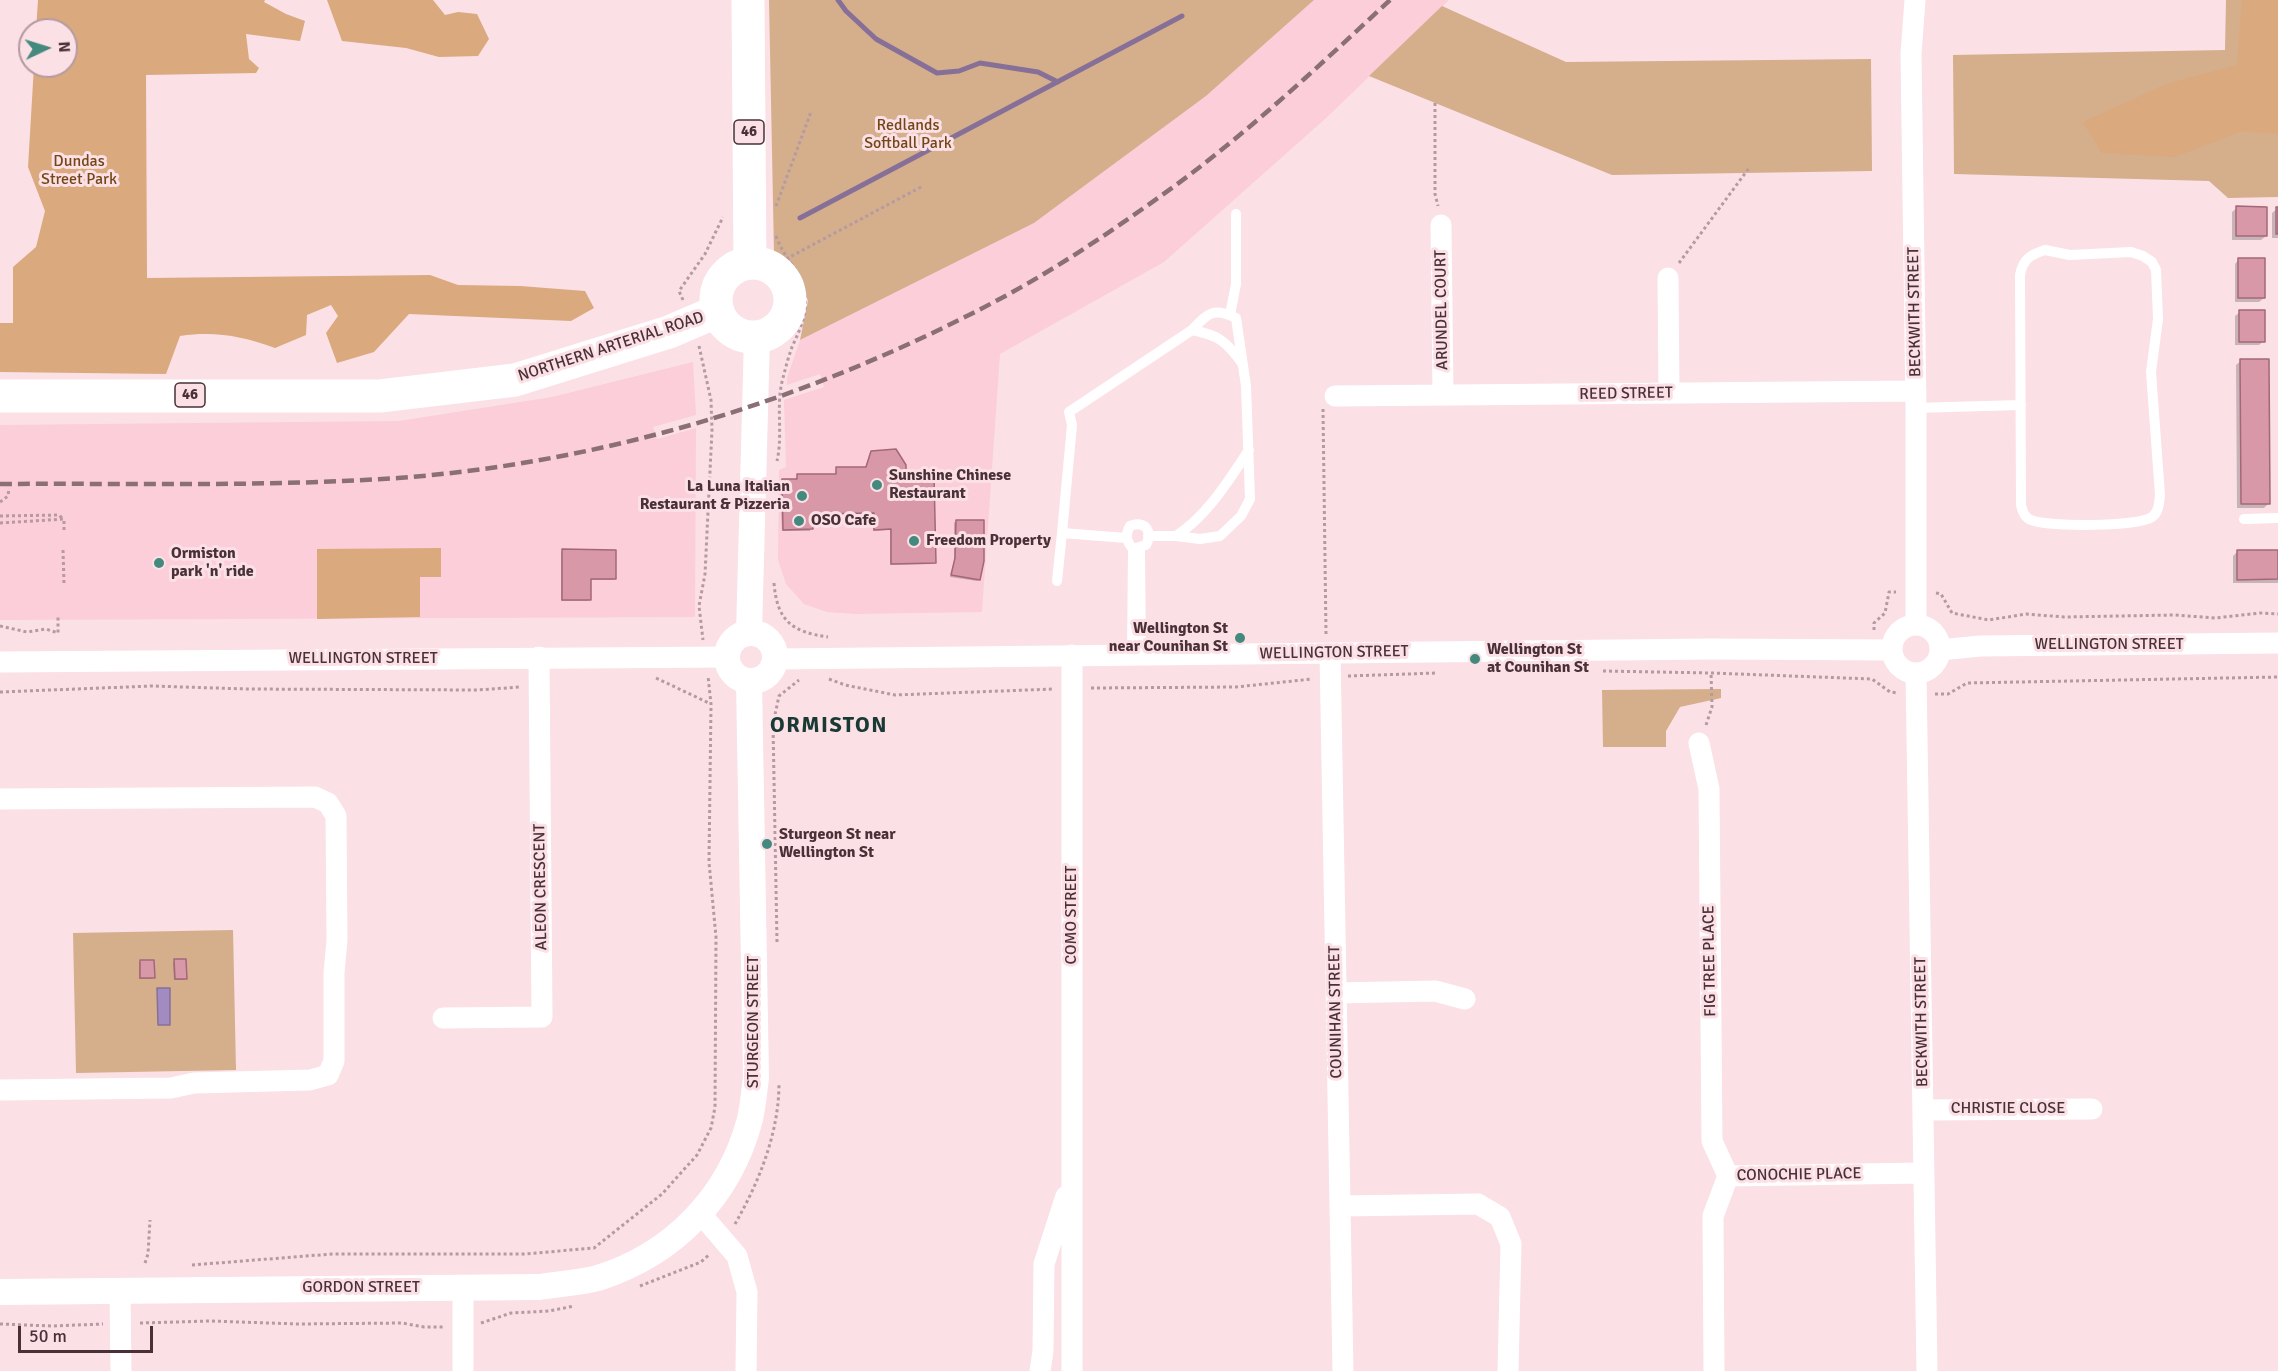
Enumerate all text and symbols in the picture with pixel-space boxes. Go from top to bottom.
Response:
north arrow [18,18,78,78]
text: N [54,41,74,53]
park label: Redlands Softball Park [864,116,952,154]
road number: 46 [734,120,764,144]
park label: Dundas Street Park [41,152,117,190]
street label: BECKWITH STREET [1904,247,1926,377]
street label: ARUNDEL COURT [1431,250,1453,370]
street label: NORTHERN ARTERIAL ROAD [516,308,706,386]
road number: 46 [175,383,205,407]
street label: REED STREET [1579,384,1673,404]
place label: Sunshine Chinese Restaurant [889,466,1011,504]
place label: La Luna Italian Restaurant & Pizzeria [640,477,790,515]
marker: Sunshine Chinese Restaurant [870,478,884,492]
marker: La Luna Italian Restaurant & Pizzeria [795,489,809,503]
place label: OSO Cafe [811,511,876,531]
marker: OSO Cafe [792,514,806,528]
place label: Freedom Property [926,531,1051,551]
marker: Freedom Property [907,534,921,548]
place label: Ormiston park 'n' ride [171,544,254,582]
marker: Ormiston park 'n' ride [152,556,166,570]
place label: Wellington St near Counihan St [1109,619,1228,657]
marker: Wellington St near Counihan St [1233,631,1247,645]
street label: WELLINGTON STREET [2034,635,2184,655]
place label: Wellington St at Counihan St [1487,640,1589,678]
street label: WELLINGTON STREET [1259,642,1409,664]
street label: WELLINGTON STREET [288,649,438,669]
marker: Wellington St at Counihan St [1468,652,1482,666]
district label: ORMISTON [770,713,888,739]
street label: ALEON CRESCENT [530,824,552,950]
place label: Sturgeon St near Wellington St [779,825,896,863]
marker: Sturgeon St near Wellington St [760,837,774,851]
street label: COMO STREET [1062,866,1082,964]
street label: FIG TREE PLACE [1699,905,1721,1017]
street label: COUNIHAN STREET [1325,945,1347,1079]
street label: STURGEON STREET [744,956,764,1088]
street label: BECKWITH STREET [1911,957,1933,1087]
street label: CHRISTIE CLOSE [1951,1099,2065,1119]
street label: CONOCHIE PLACE [1736,1164,1862,1186]
street label: GORDON STREET [302,1278,420,1298]
scale bar [21,1314,156,1352]
text: 50 m [29,1325,67,1347]

